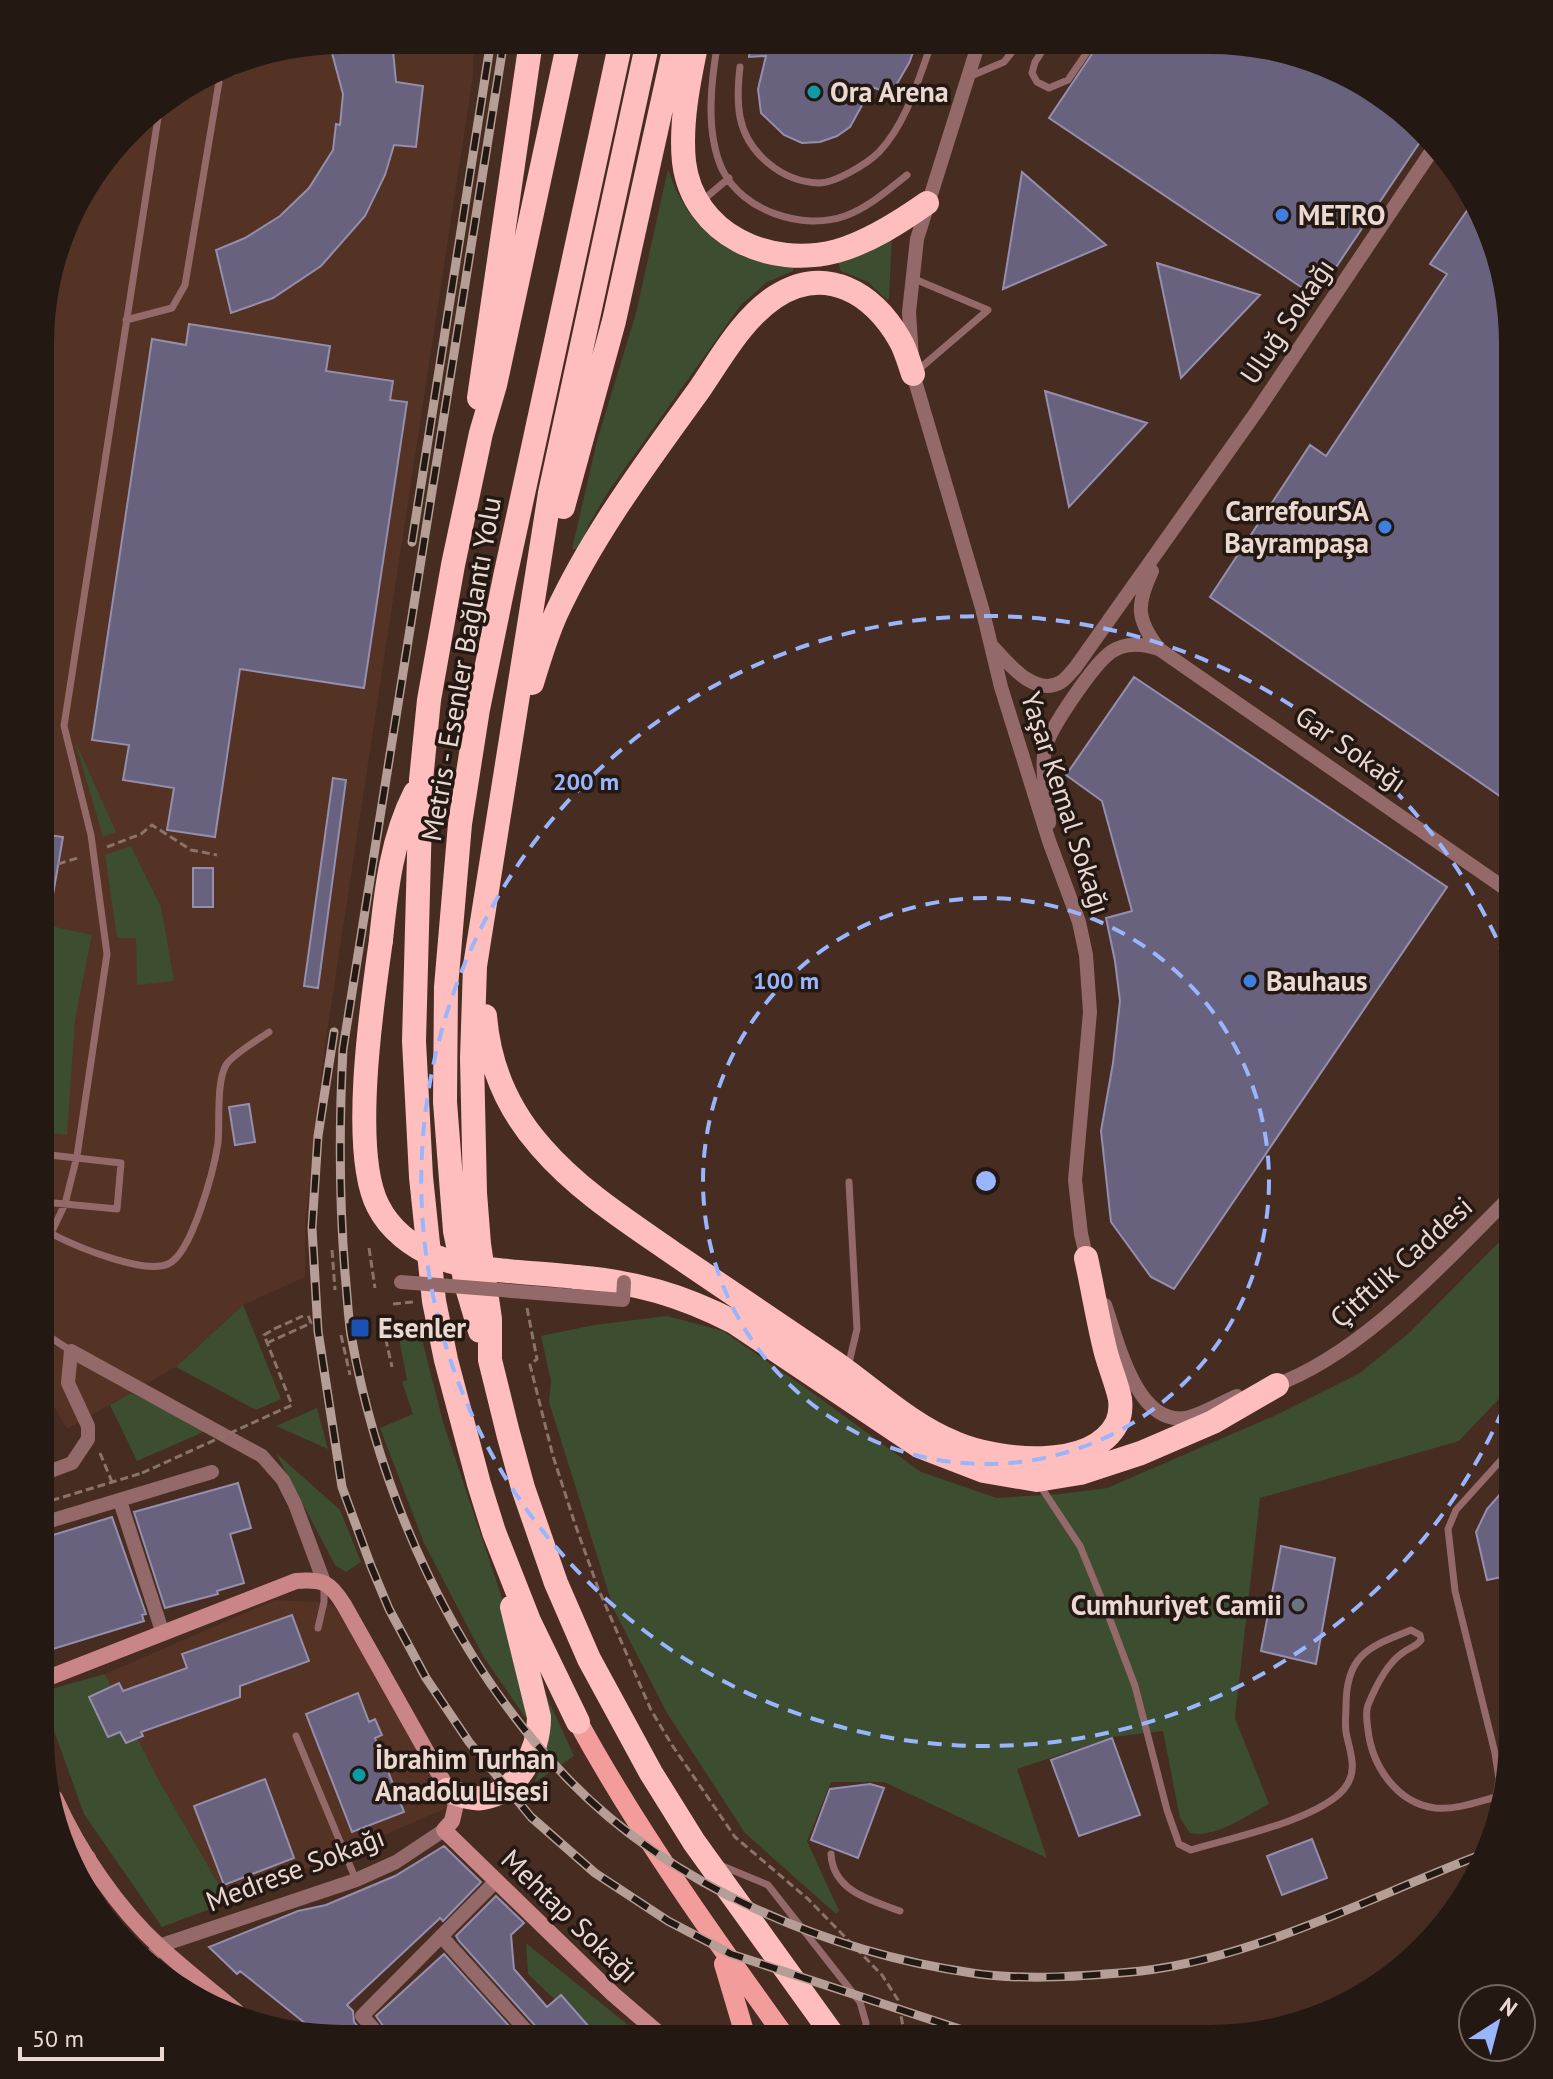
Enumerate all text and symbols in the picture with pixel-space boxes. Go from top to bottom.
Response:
place label: Ora Arena [830,73,949,110]
marker: Ora Arena [805,83,823,101]
place label: METRO [1298,196,1386,233]
marker: METRO [1273,206,1291,224]
street label: Uluğ Sokağı [1231,251,1342,391]
place label: CarrefourSA Bayrampaşa [1224,492,1369,561]
street label: Metris - Esenler Bağlantı Yolu [412,494,509,844]
marker: CarrefourSA Bayrampaşa [1376,518,1394,536]
street label: Yaşar Kemal Sokağı [1013,687,1120,919]
street label: Gar Sokağı [1288,697,1414,800]
text: 200 m [553,766,619,797]
place label: Bauhaus [1266,962,1368,999]
text: 100 m [753,965,819,996]
marker: Bauhaus [1241,972,1259,990]
centre of rings [972,1167,1000,1195]
street label: Çitftlik Caddesi [1322,1188,1480,1336]
place label: Esenler [378,1309,466,1346]
marker: Esenler [349,1317,371,1339]
place label: Cumhuriyet Camii [1071,1586,1282,1623]
marker: Cumhuriyet Camii [1289,1596,1307,1614]
place label: İbrahim Turhan Anadolu Lisesi [375,1740,555,1809]
marker: İbrahim Turhan Anadolu Lisesi [350,1766,368,1784]
street label: Medrese Sokağı [200,1818,389,1920]
street label: Mehtap Sokağı [494,1841,647,1991]
north arrow [1457,1983,1537,2063]
text: N [1495,1991,1523,2022]
scale bar [20,2011,162,2061]
text: 50 m [32,2023,84,2054]

